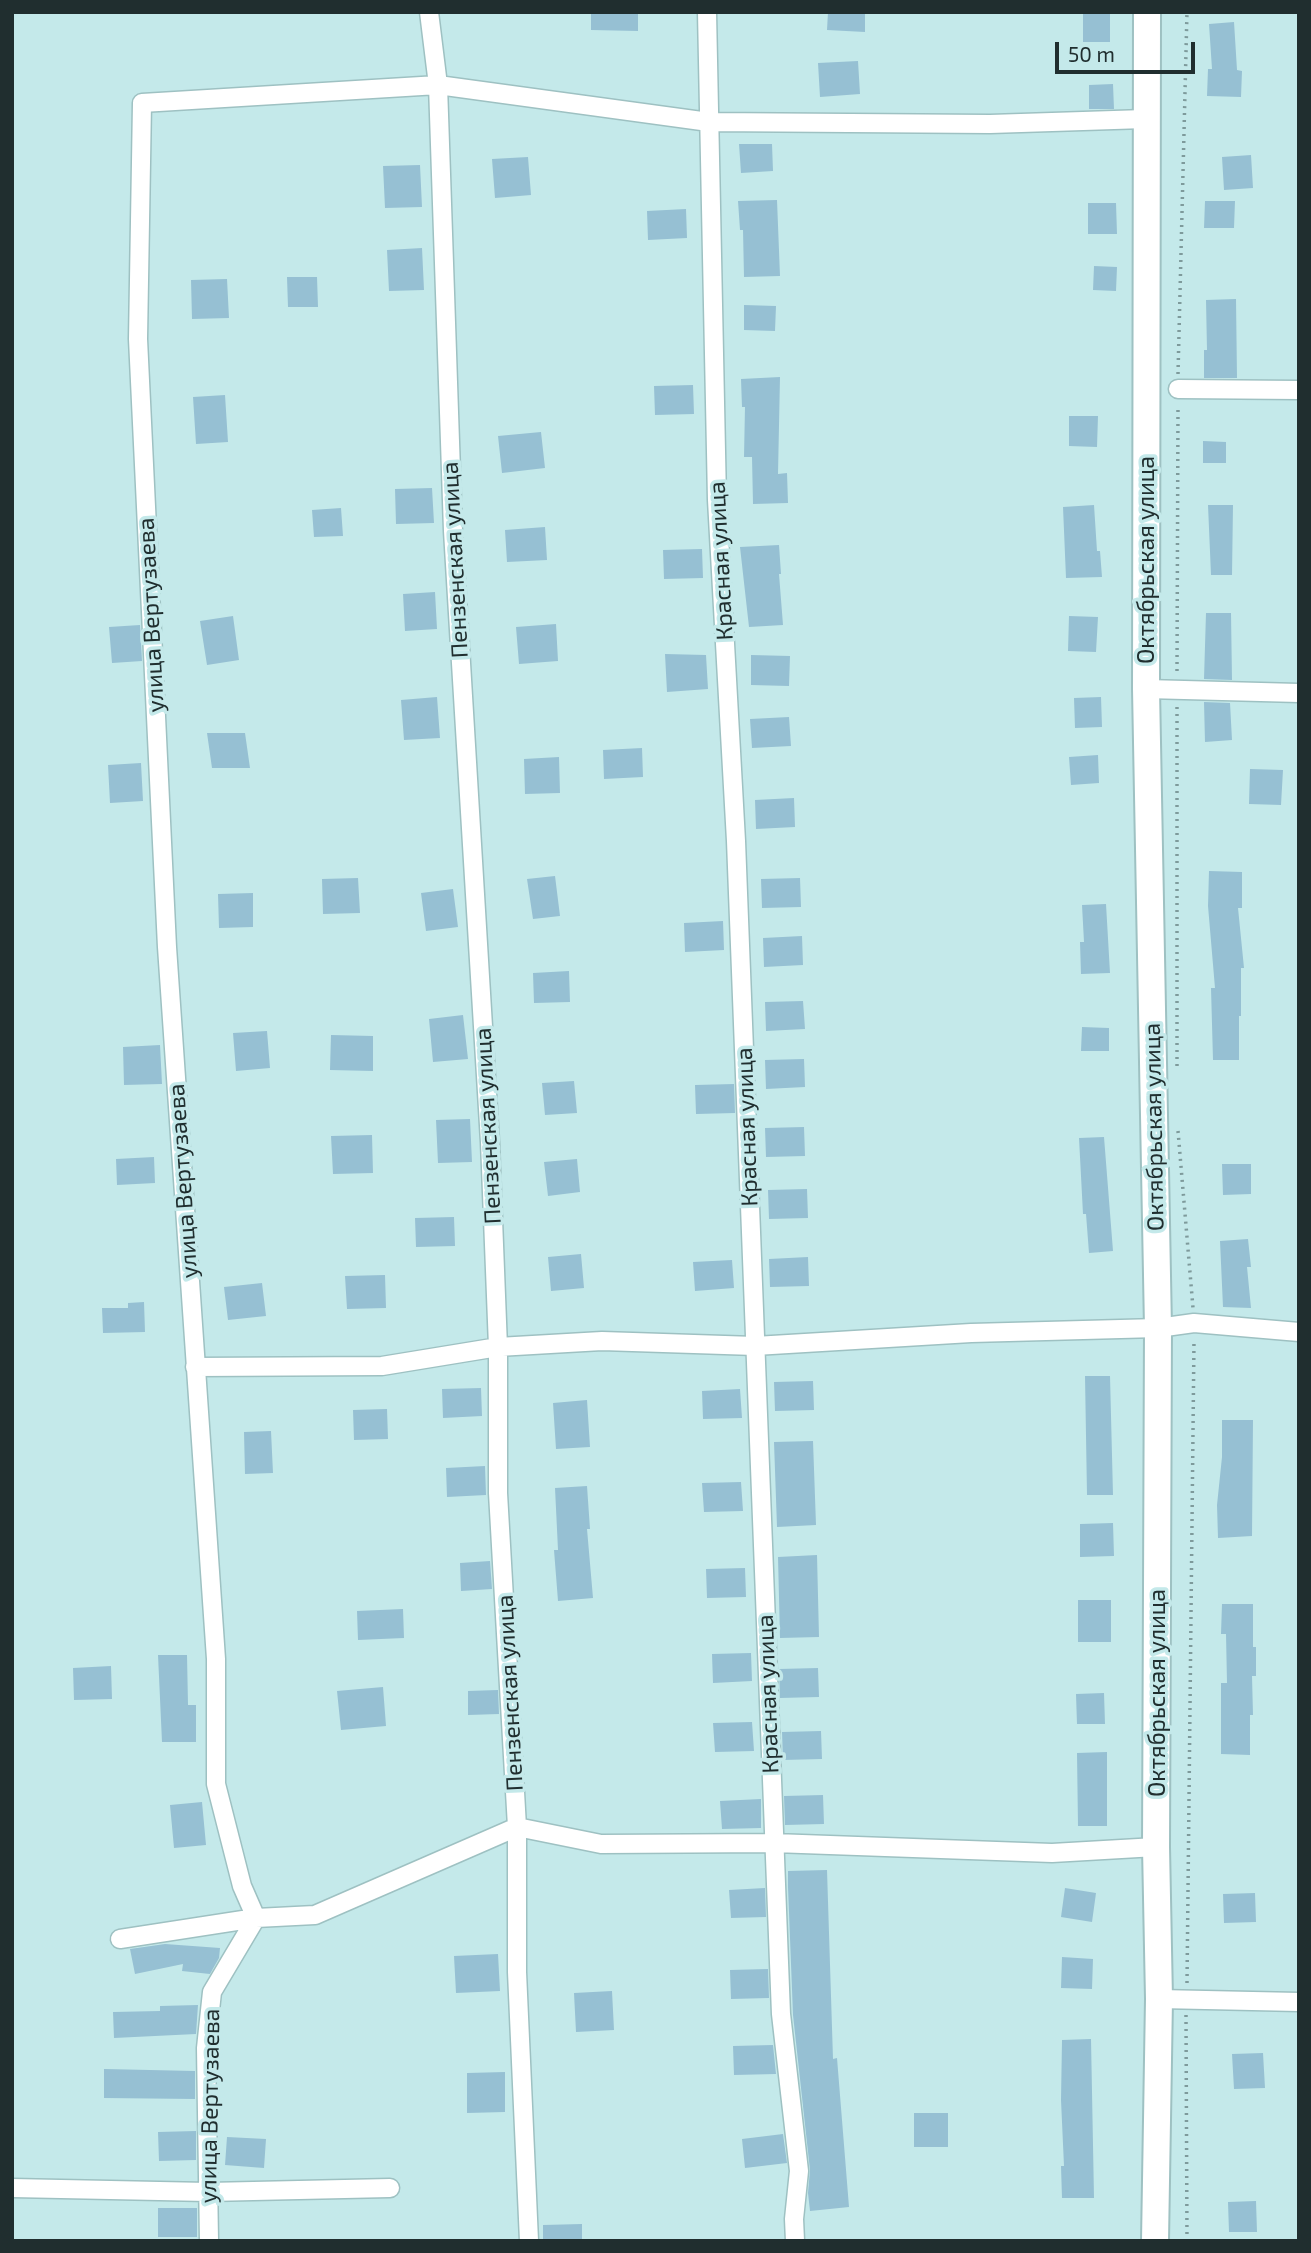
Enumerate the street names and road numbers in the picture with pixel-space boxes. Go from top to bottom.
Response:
street label: Октябрьская улица [1132,456,1160,664]
street label: Пензенская улица [436,461,474,659]
street label: Красная улица [703,481,739,641]
street label: улица Вертузаева [132,517,170,713]
street label: Октябрьская улица [1138,1023,1170,1231]
street label: Пензенская улица [469,1027,507,1225]
street label: Красная улица [730,1047,764,1207]
street label: улица Вертузаева [162,1083,204,1279]
street label: Октябрьская улица [1143,1589,1171,1797]
street label: Пензенская улица [491,1594,529,1792]
street label: Красная улица [751,1614,785,1774]
street label: улица Вертузаева [195,2008,225,2204]

